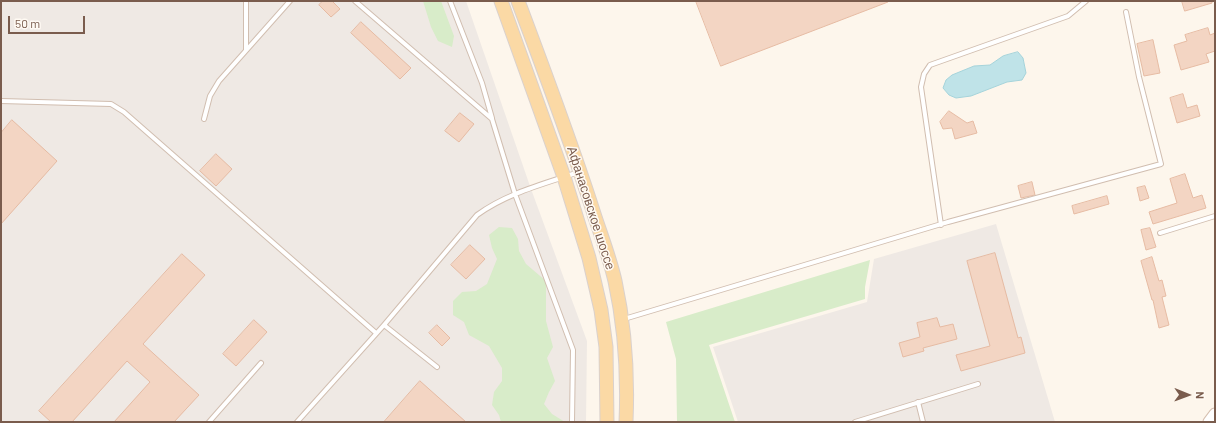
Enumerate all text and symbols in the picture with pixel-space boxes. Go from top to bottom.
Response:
scale bar [10,8,87,34]
text: 50 m [15,16,40,30]
street label: Афанасовское шоссе [564,144,618,272]
north arrow [1168,375,1208,415]
text: N [1194,391,1207,399]

